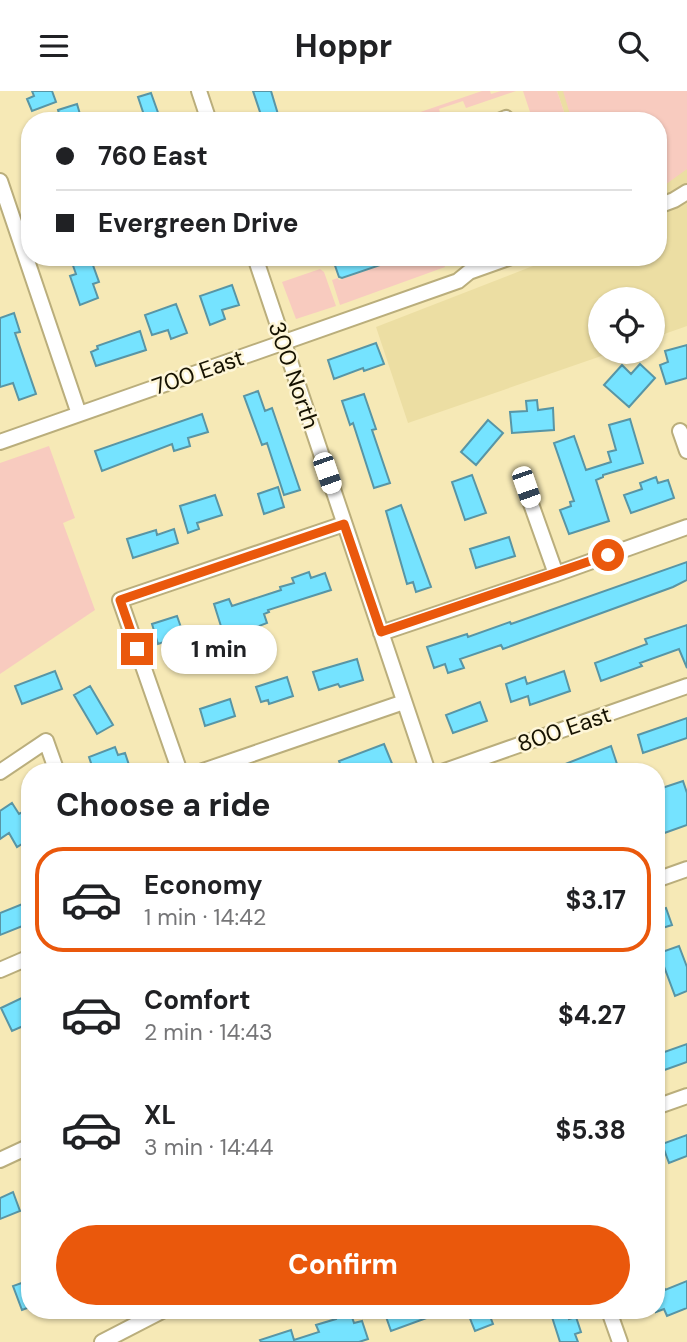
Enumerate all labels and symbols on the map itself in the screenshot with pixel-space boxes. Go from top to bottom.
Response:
street label: 300 North [262,317,326,433]
street label: 700 East [148,342,248,402]
car [311,450,344,496]
car [510,464,543,510]
route start [592,539,624,571]
callout: 1 min [162,625,277,673]
route end [121,633,153,665]
street label: 800 East [513,699,615,759]

